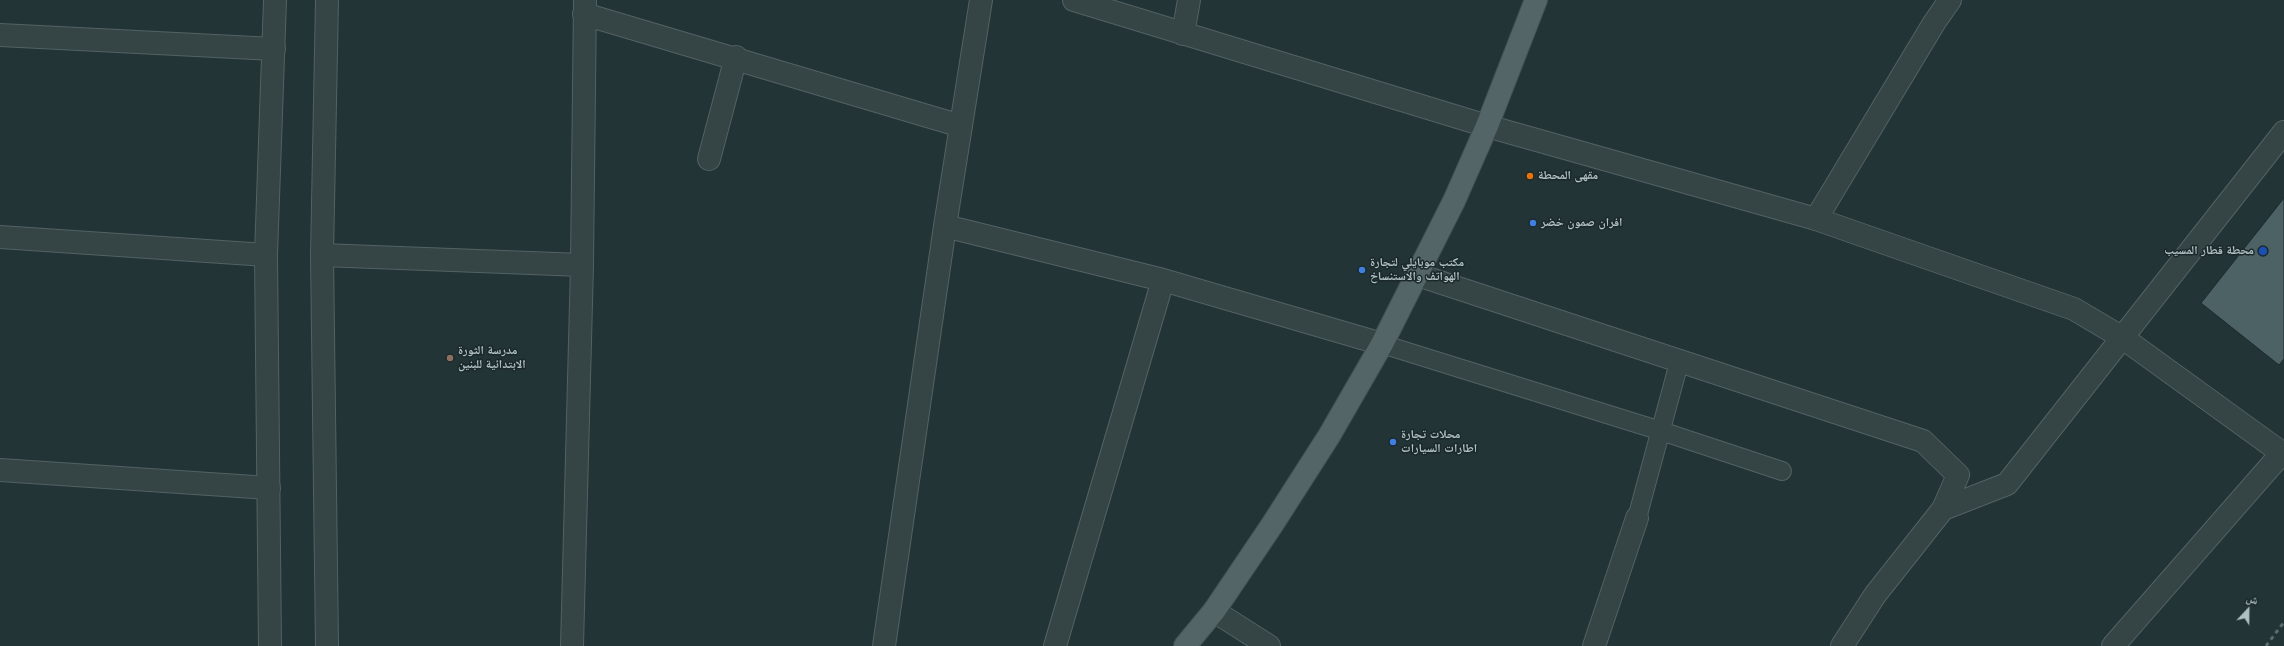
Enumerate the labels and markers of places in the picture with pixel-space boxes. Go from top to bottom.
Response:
place label: مقهى المحطة [1538,169,1598,183]
marker: مقهى المحطة [1525,171,1535,181]
place label: افران صمون خضر [1541,216,1622,230]
marker: افران صمون خضر [1528,218,1538,228]
place label: محطة قطار المسيب [2164,244,2254,258]
marker: محطة قطار المسيب [2257,245,2269,257]
place label: مكتب موبايلي لتجارة الهواتف والاستنساخ [1370,256,1464,284]
marker: مكتب موبايلي لتجارة الهواتف والاستنساخ [1357,265,1367,275]
place label: مدرسة الثورة الابتدائية للبنين [458,344,526,372]
marker: مدرسة الثورة الابتدائية للبنين [445,353,455,363]
place label: محلات تجارة اطارات السيارات [1401,428,1477,456]
marker: محلات تجارة اطارات السيارات [1388,437,1398,447]

